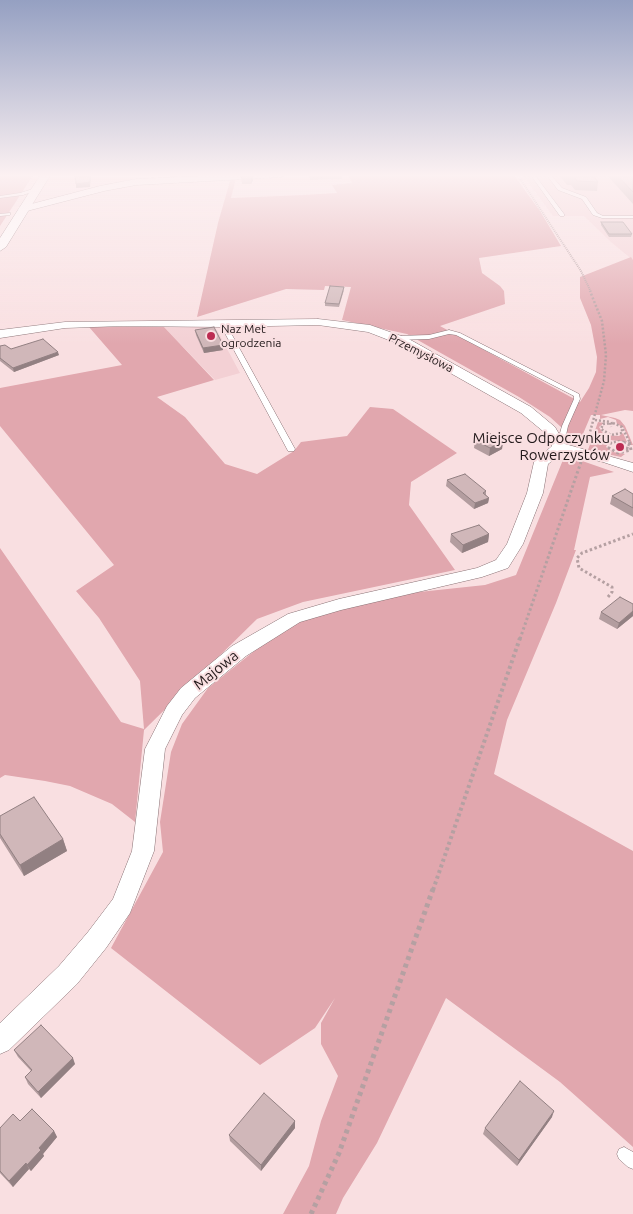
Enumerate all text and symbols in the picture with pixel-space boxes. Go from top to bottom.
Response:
place label: Naz Met ogrodzenia [221,322,281,350]
marker: Naz Met ogrodzenia [205,330,217,342]
street label: Przemysłowa [386,331,456,375]
place label: Miejsce Odpoczynku Rowerzystów [472,429,610,464]
marker: Miejsce Odpoczynku Rowerzystów [614,441,626,453]
street label: Majowa [190,646,242,694]

